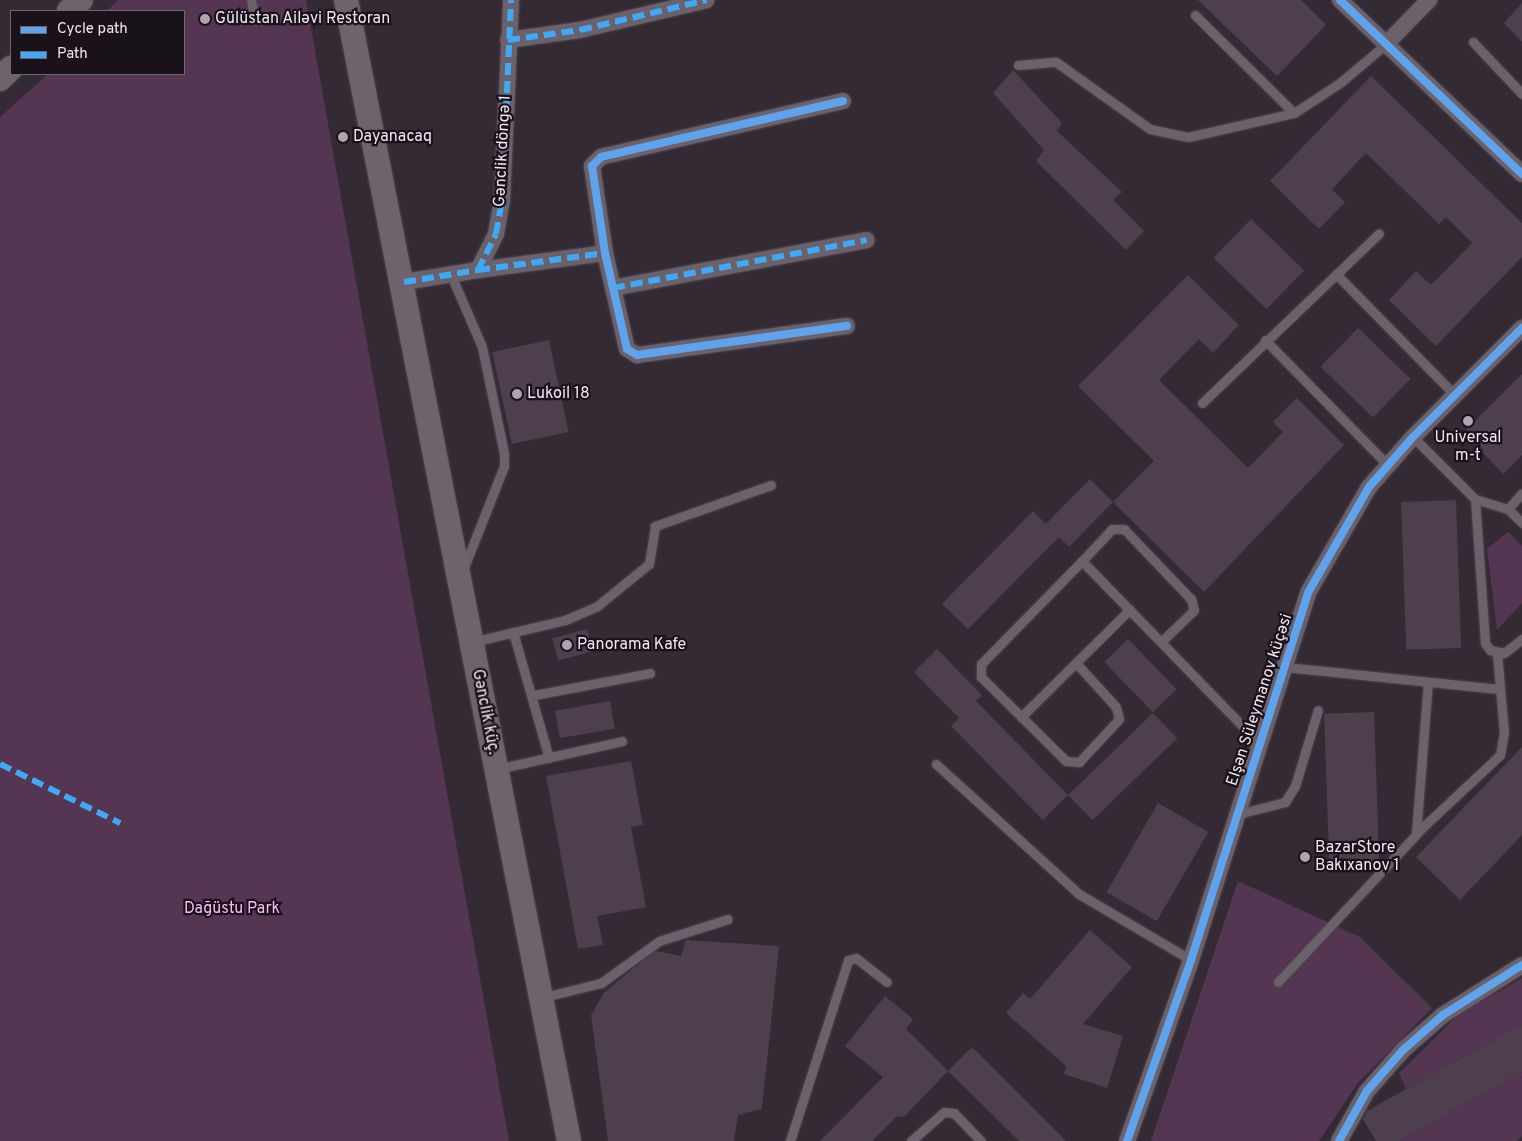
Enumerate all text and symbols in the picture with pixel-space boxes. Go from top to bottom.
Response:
place label: Gülüstan Ailəvi Restoran [215,9,391,29]
legend [10,10,185,75]
marker: Gülüstan Ailəvi Restoran [199,13,211,25]
text: Cycle path [57,20,128,39]
text: Path [57,45,88,64]
street label: Gənclik döngə 1 [490,95,516,207]
place label: Dayanacaq [353,127,432,147]
marker: Dayanacaq [337,131,349,143]
place label: Lukoil 18 [527,384,590,404]
marker: Lukoil 18 [511,388,523,400]
marker: Universal m-t [1462,415,1474,427]
place label: Universal m-t [1435,428,1501,466]
street label: Elşən Süleymanov küçəsi [1223,611,1297,789]
place label: Panorama Kafe [577,635,686,655]
marker: Panorama Kafe [561,639,573,651]
street label: Gənclik küç. [467,668,503,756]
place label: BazarStore Bakıxanov 1 [1315,838,1399,876]
marker: BazarStore Bakıxanov 1 [1299,851,1311,863]
park label: Dağüstu Park [184,899,280,919]

